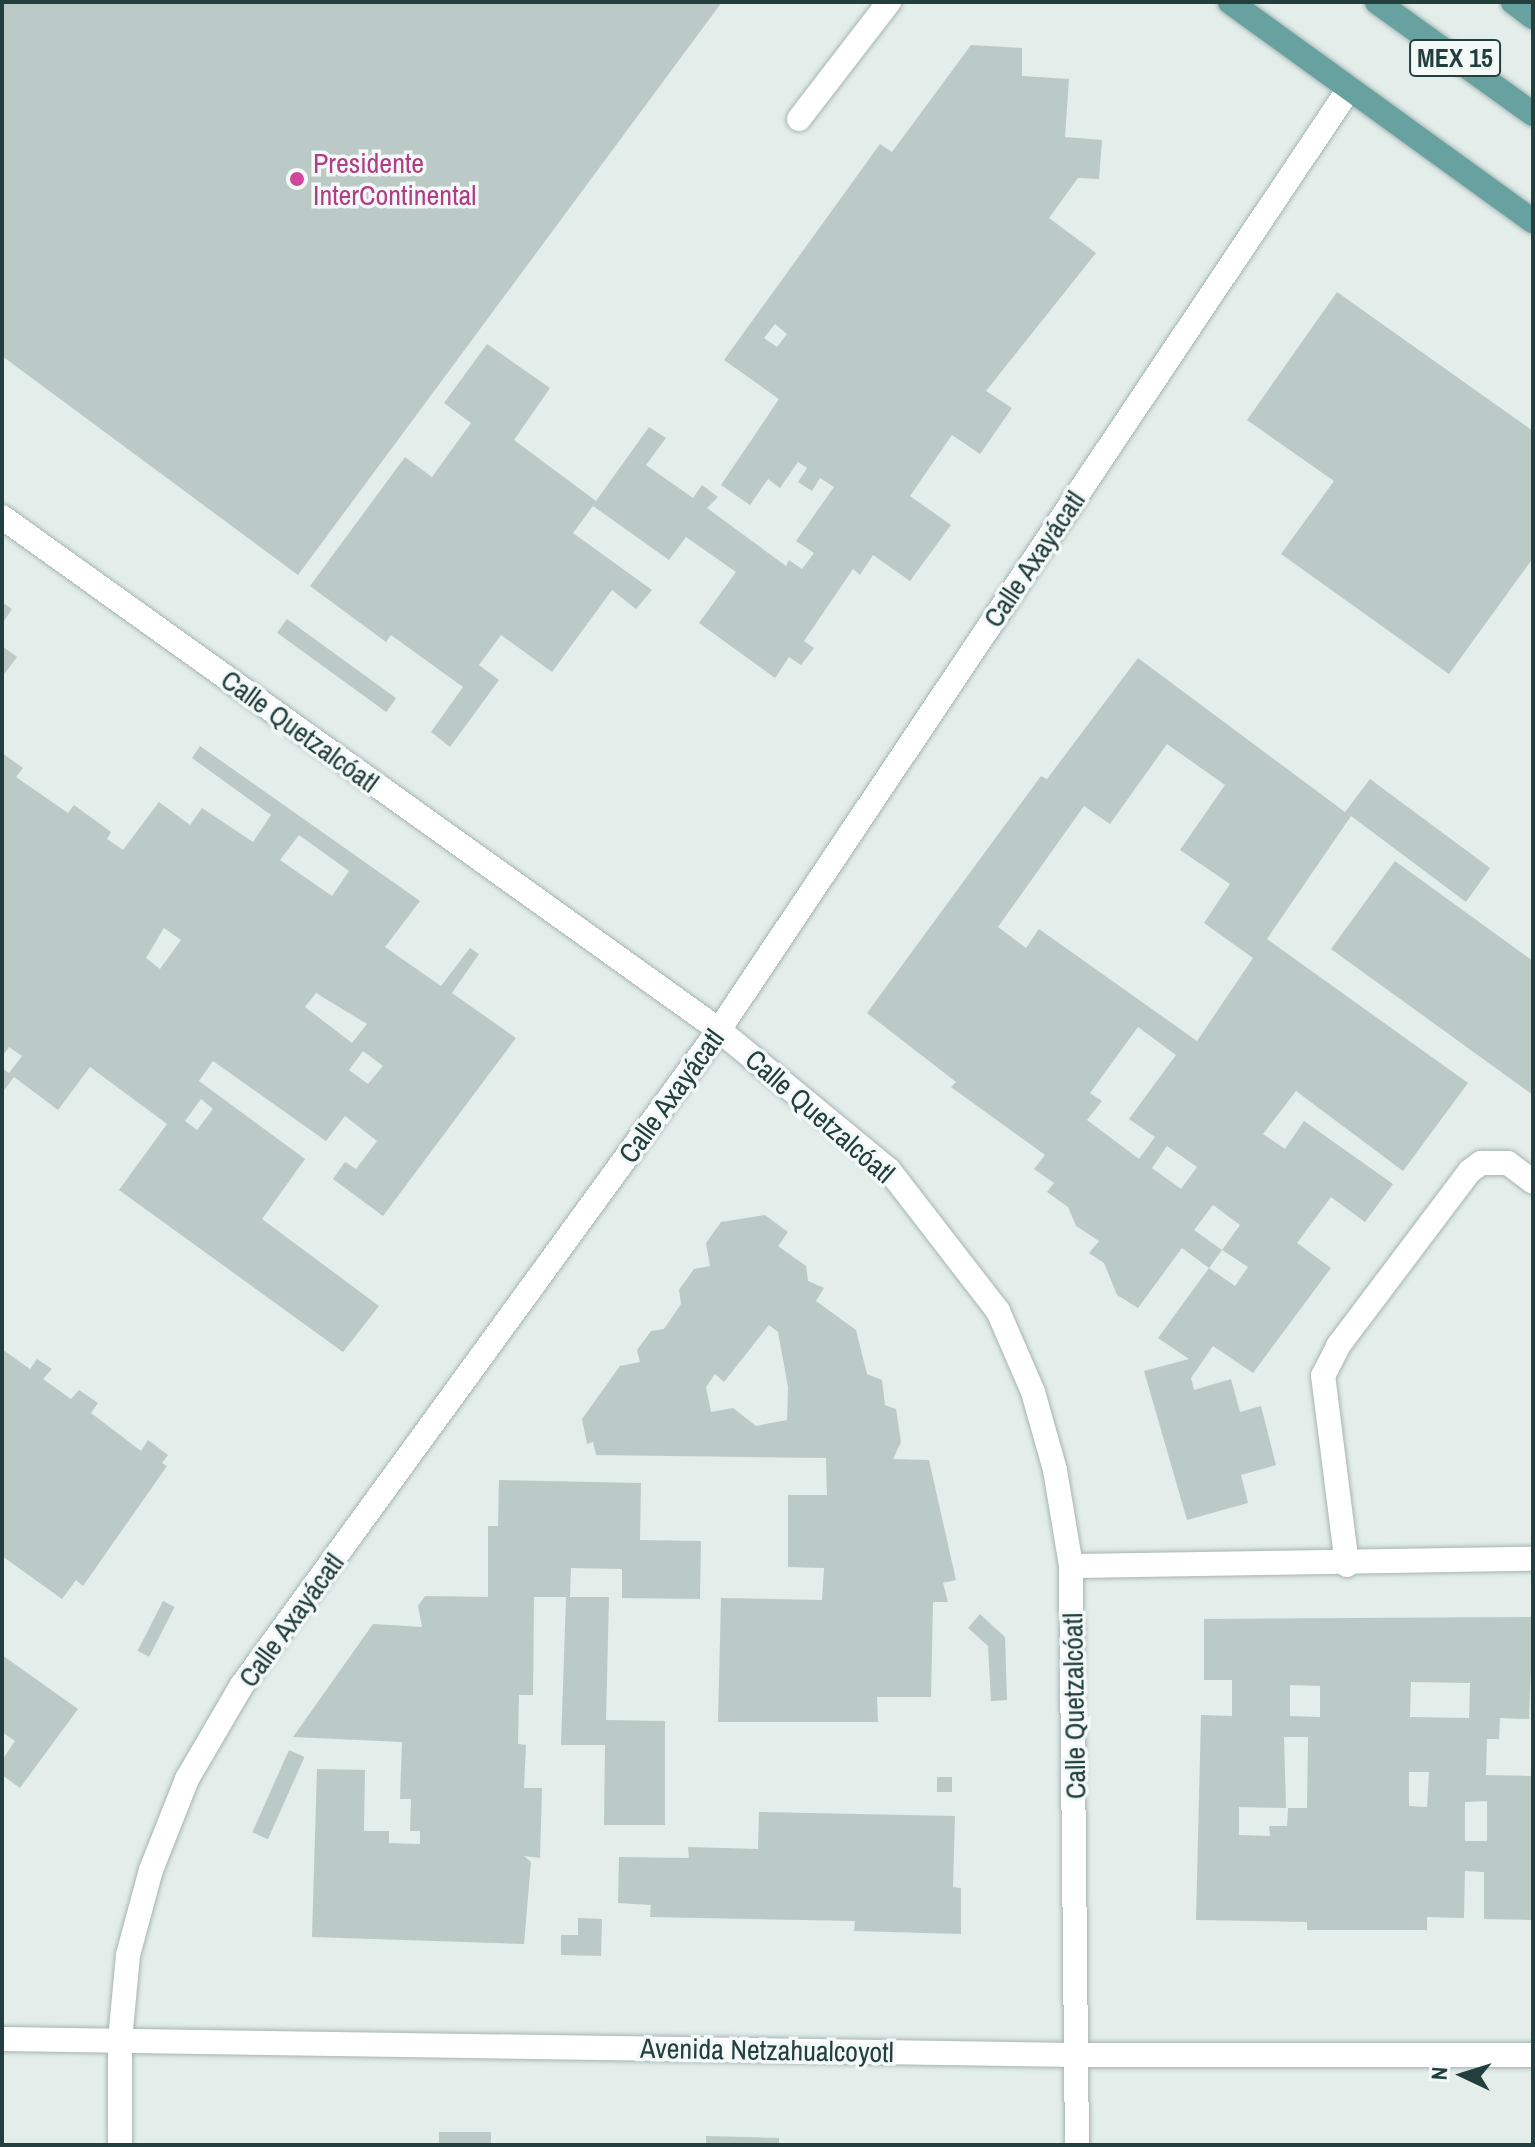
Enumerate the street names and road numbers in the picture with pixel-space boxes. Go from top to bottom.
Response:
road number: MEX 15 [1409,36,1501,80]
street label: Calle Axayácatl [976,484,1092,634]
street label: Calle Quetzalcóatl [215,663,385,799]
street label: Calle Axayácatl [611,1022,731,1170]
street label: Calle Quetzalcóatl [739,1042,901,1190]
street label: Calle Axayácatl [231,1546,351,1694]
street label: Calle Quetzalcóatl [1056,1613,1092,1799]
street label: Avenida Netzahualcoyotl [640,2031,894,2069]

